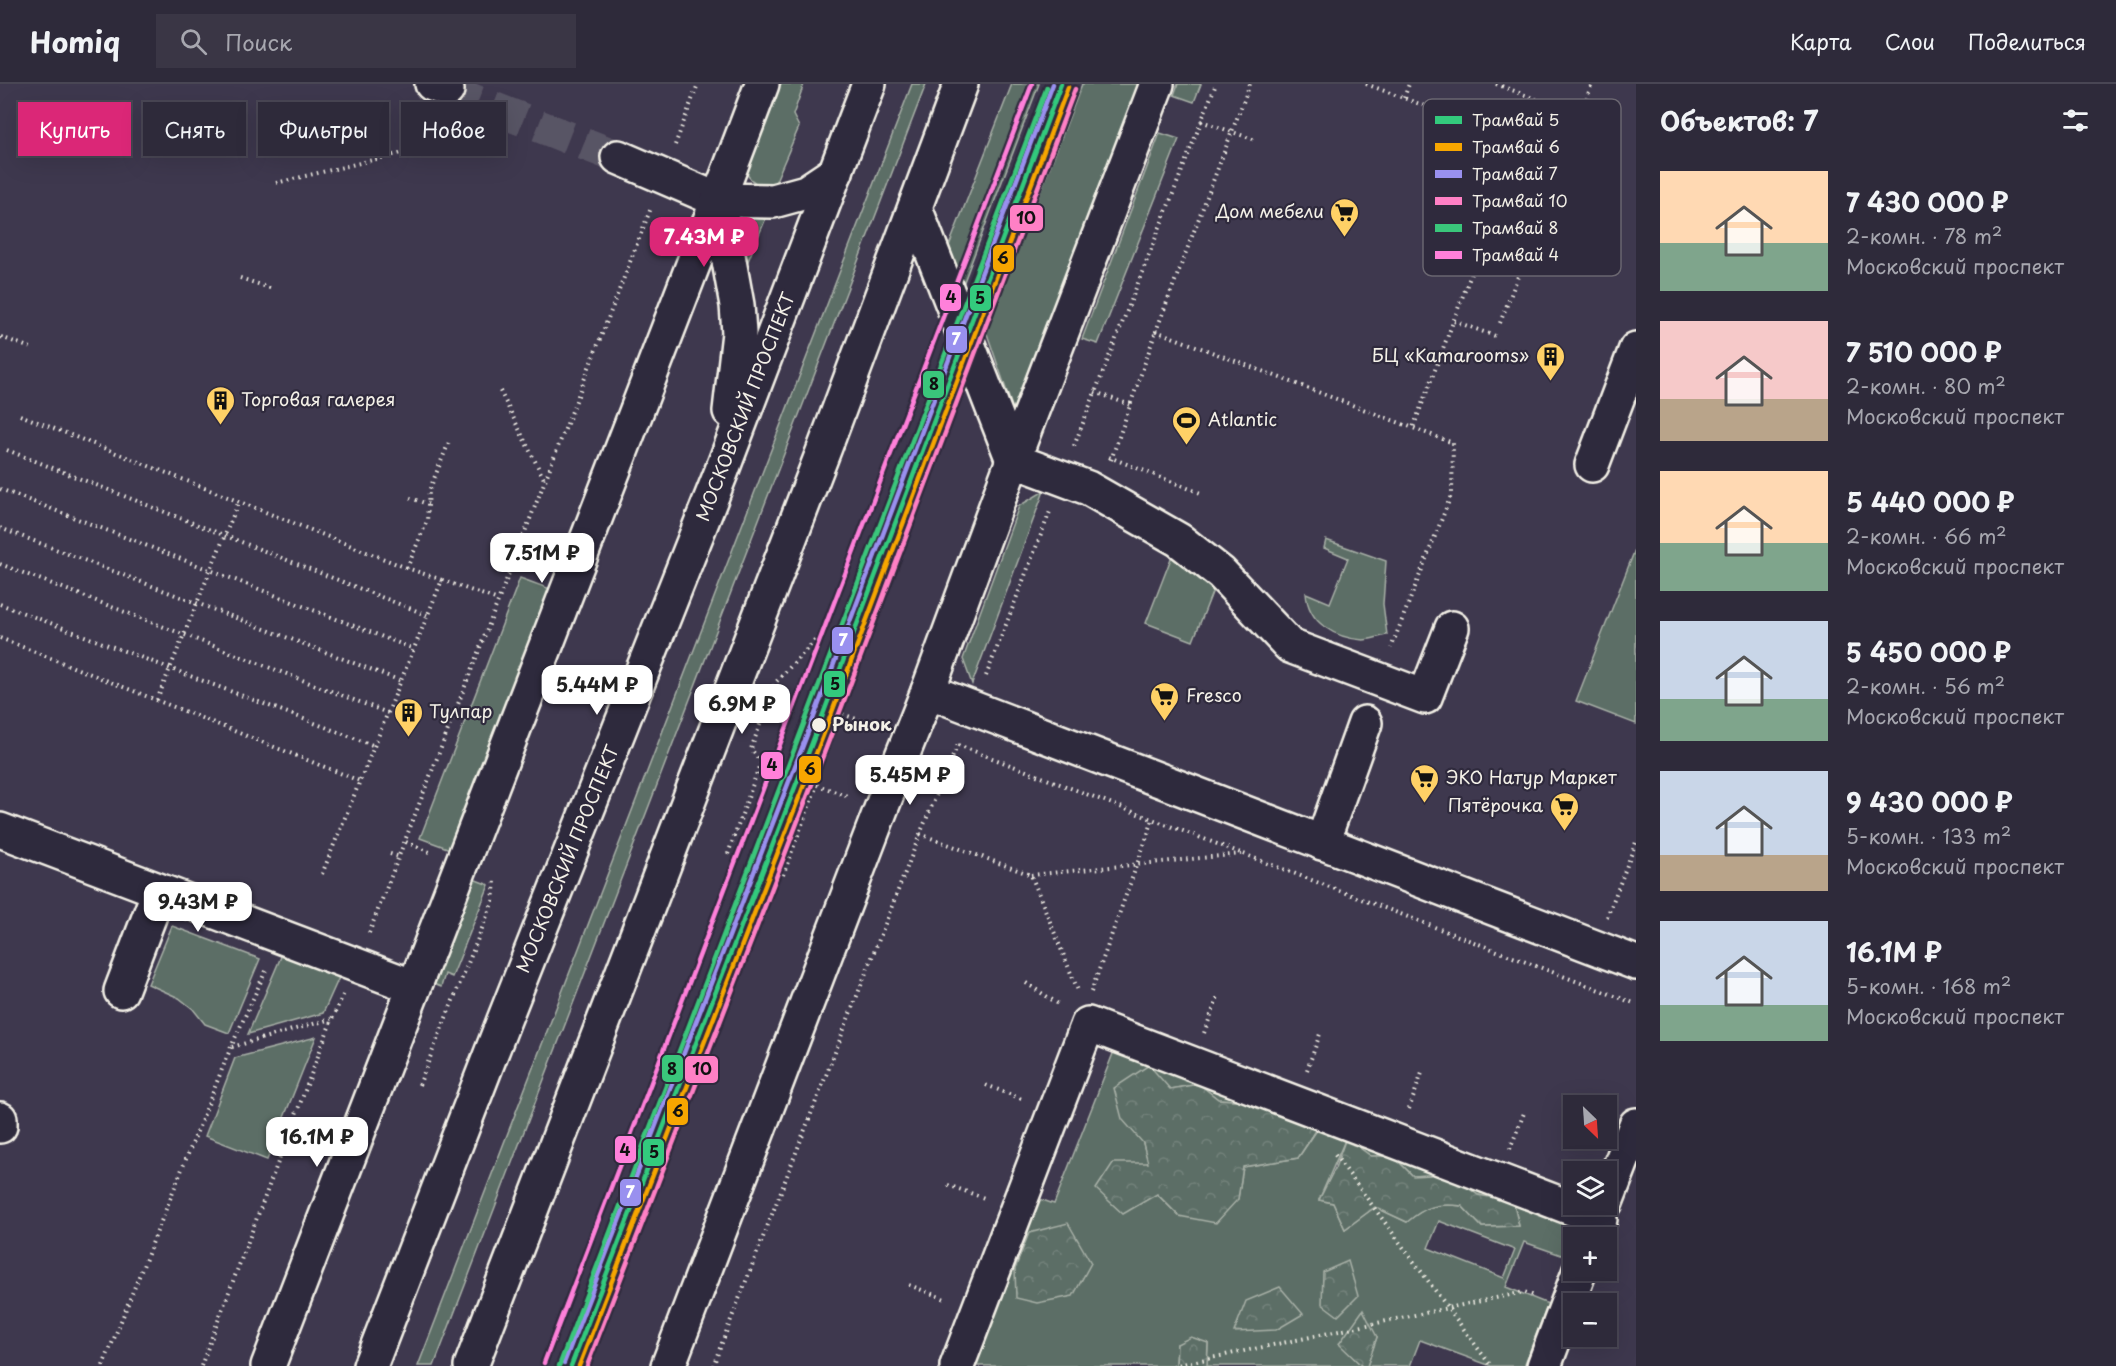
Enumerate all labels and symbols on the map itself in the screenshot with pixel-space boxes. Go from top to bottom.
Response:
legend [1423,99,1621,276]
text: Трамвай 5 [1472,107,1559,131]
text: Трамвай 6 [1472,134,1560,158]
text: Трамвай 7 [1472,161,1558,185]
text: Трамвай 10 [1472,188,1568,212]
supermarket icon: Дом мебели [1329,196,1361,238]
place label: Дом мебели [1215,197,1324,224]
line badge: 10 [1009,204,1044,232]
text: 10 [1016,205,1036,229]
text: Трамвай 8 [1472,215,1559,239]
pin: 7.43M ₽ [649,217,759,268]
text: Трамвай 4 [1472,242,1559,266]
line badge: 6 [992,244,1015,273]
text: 6 [997,245,1009,269]
line badge: 4 [939,283,962,312]
text: 4 [946,284,957,308]
line badge: 5 [969,284,992,312]
text: 5 [975,285,985,309]
street label: МОСКОВСКИЙ ПРОСПЕКТ [688,287,801,525]
line badge: 7 [945,325,968,354]
text: 7 [951,326,961,350]
building icon: БЦ «Kamarooms» [1534,340,1566,382]
place label: БЦ «Kamarooms» [1372,341,1529,368]
line badge: 8 [922,370,945,399]
text: 8 [929,371,939,395]
building icon: Торговая галерея [204,384,236,426]
place label: Торговая галерея [241,385,396,412]
sports icon: Atlantic [1171,404,1203,446]
place label: Atlantic [1208,405,1277,432]
pin: 7.51M ₽ [487,533,597,584]
line badge: 7 [831,626,854,655]
text: 7 [838,627,848,651]
pin: 5.44M ₽ [542,665,652,716]
line badge: 5 [823,670,846,698]
text: 5 [830,671,840,695]
supermarket icon: Fresco [1149,680,1181,722]
place label: Fresco [1186,681,1242,708]
pin: 6.9M ₽ [693,684,791,735]
building icon: Тулпар [392,696,424,738]
place label: Тулпар [429,697,492,724]
place label: Рынок [832,710,892,737]
marker: Рынок [810,716,828,734]
street label: МОСКОВСКИЙ ПРОСПЕКТ [508,740,625,976]
line badge: 4 [760,751,784,780]
text: 4 [767,752,778,776]
line badge: 6 [798,755,822,784]
pin: 5.45M ₽ [855,755,965,806]
text: 6 [804,756,816,780]
supermarket icon: ЭКО Натур Маркет [1409,762,1441,804]
place label: ЭКО Натур Маркет [1446,763,1617,790]
supermarket icon: Пятёрочка [1548,790,1580,832]
place label: Пятёрочка [1448,791,1544,818]
pin: 9.43M ₽ [143,882,253,933]
line badge: 8 [661,1054,684,1083]
line badge: 10 [684,1055,719,1084]
text: 8 [667,1056,677,1080]
text: 10 [692,1056,712,1080]
north arrow [1563,1095,1617,1149]
line badge: 6 [666,1097,689,1126]
text: 6 [672,1098,684,1122]
pin: 16.1M ₽ [262,1117,372,1168]
line badge: 4 [614,1135,637,1164]
text: 4 [620,1137,631,1161]
line badge: 5 [642,1138,665,1167]
text: 5 [649,1139,659,1163]
line badge: 7 [619,1178,642,1207]
text: 7 [625,1179,635,1203]

